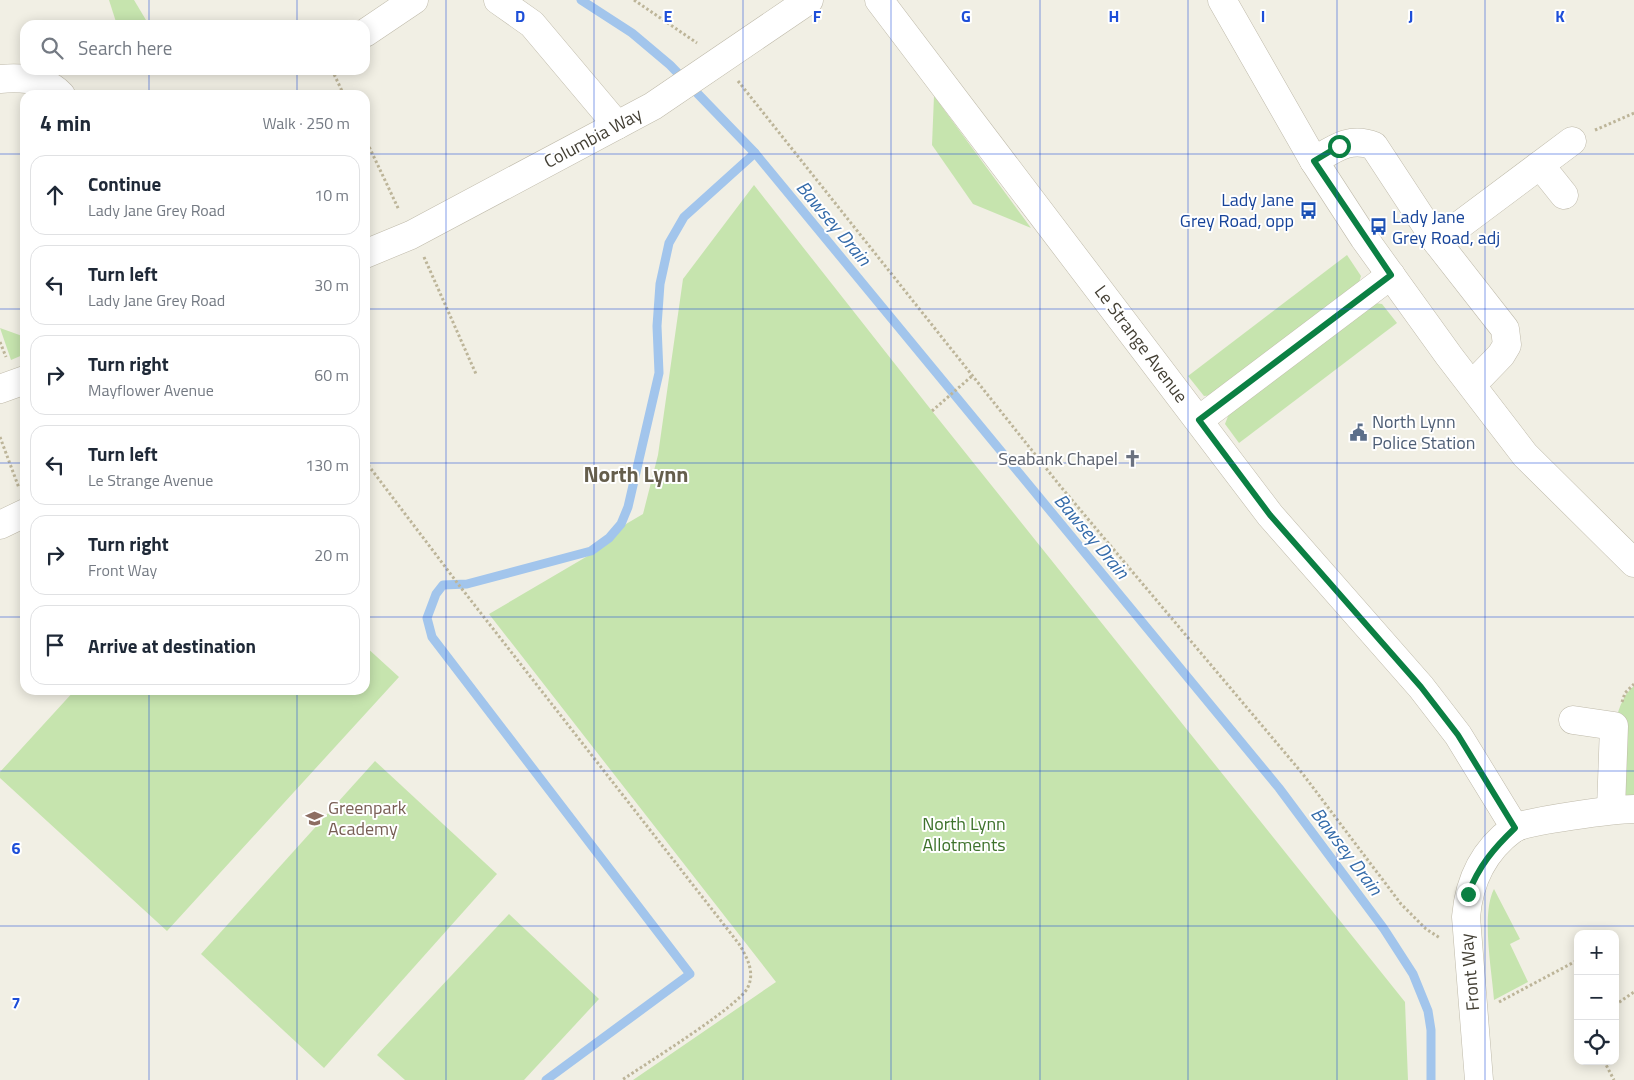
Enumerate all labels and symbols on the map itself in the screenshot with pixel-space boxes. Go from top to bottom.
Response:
text: D [515,4,525,28]
text: E [664,4,673,28]
text: F [813,4,822,28]
text: G [961,4,971,28]
text: H [1109,4,1119,28]
text: I [1261,4,1265,28]
text: J [1409,4,1413,28]
text: K [1555,4,1565,28]
street label: Columbia Way [539,100,647,175]
route start [1328,135,1351,158]
water label: Bawsey Drain [790,174,879,272]
place label: Lady Jane Grey Road, opp [1180,186,1294,234]
bus stop icon: Lady Jane Grey Road, opp [1298,200,1318,220]
place label: Lady Jane Grey Road, adj [1392,203,1500,251]
bus stop icon: Lady Jane Grey Road, adj [1368,217,1388,237]
street label: Le Strange Avenue [1088,279,1195,408]
place label: North Lynn Police Station [1372,408,1475,456]
public building icon: North Lynn Police Station [1348,422,1368,442]
place label: Seabank Chapel [998,445,1118,472]
church icon: Seabank Chapel [1122,449,1142,469]
district label: North Lynn [584,457,688,491]
water label: Bawsey Drain [1048,487,1137,585]
place label: Greenpark Academy [328,794,407,842]
water label: Bawsey Drain [1305,800,1391,901]
school or university icon: Greenpark Academy [304,808,324,828]
park label: North Lynn Allotments [922,810,1006,858]
text: 6 [12,836,21,860]
route end [1457,883,1480,906]
street label: Front Way [1453,932,1486,1012]
text: 7 [12,991,20,1015]

